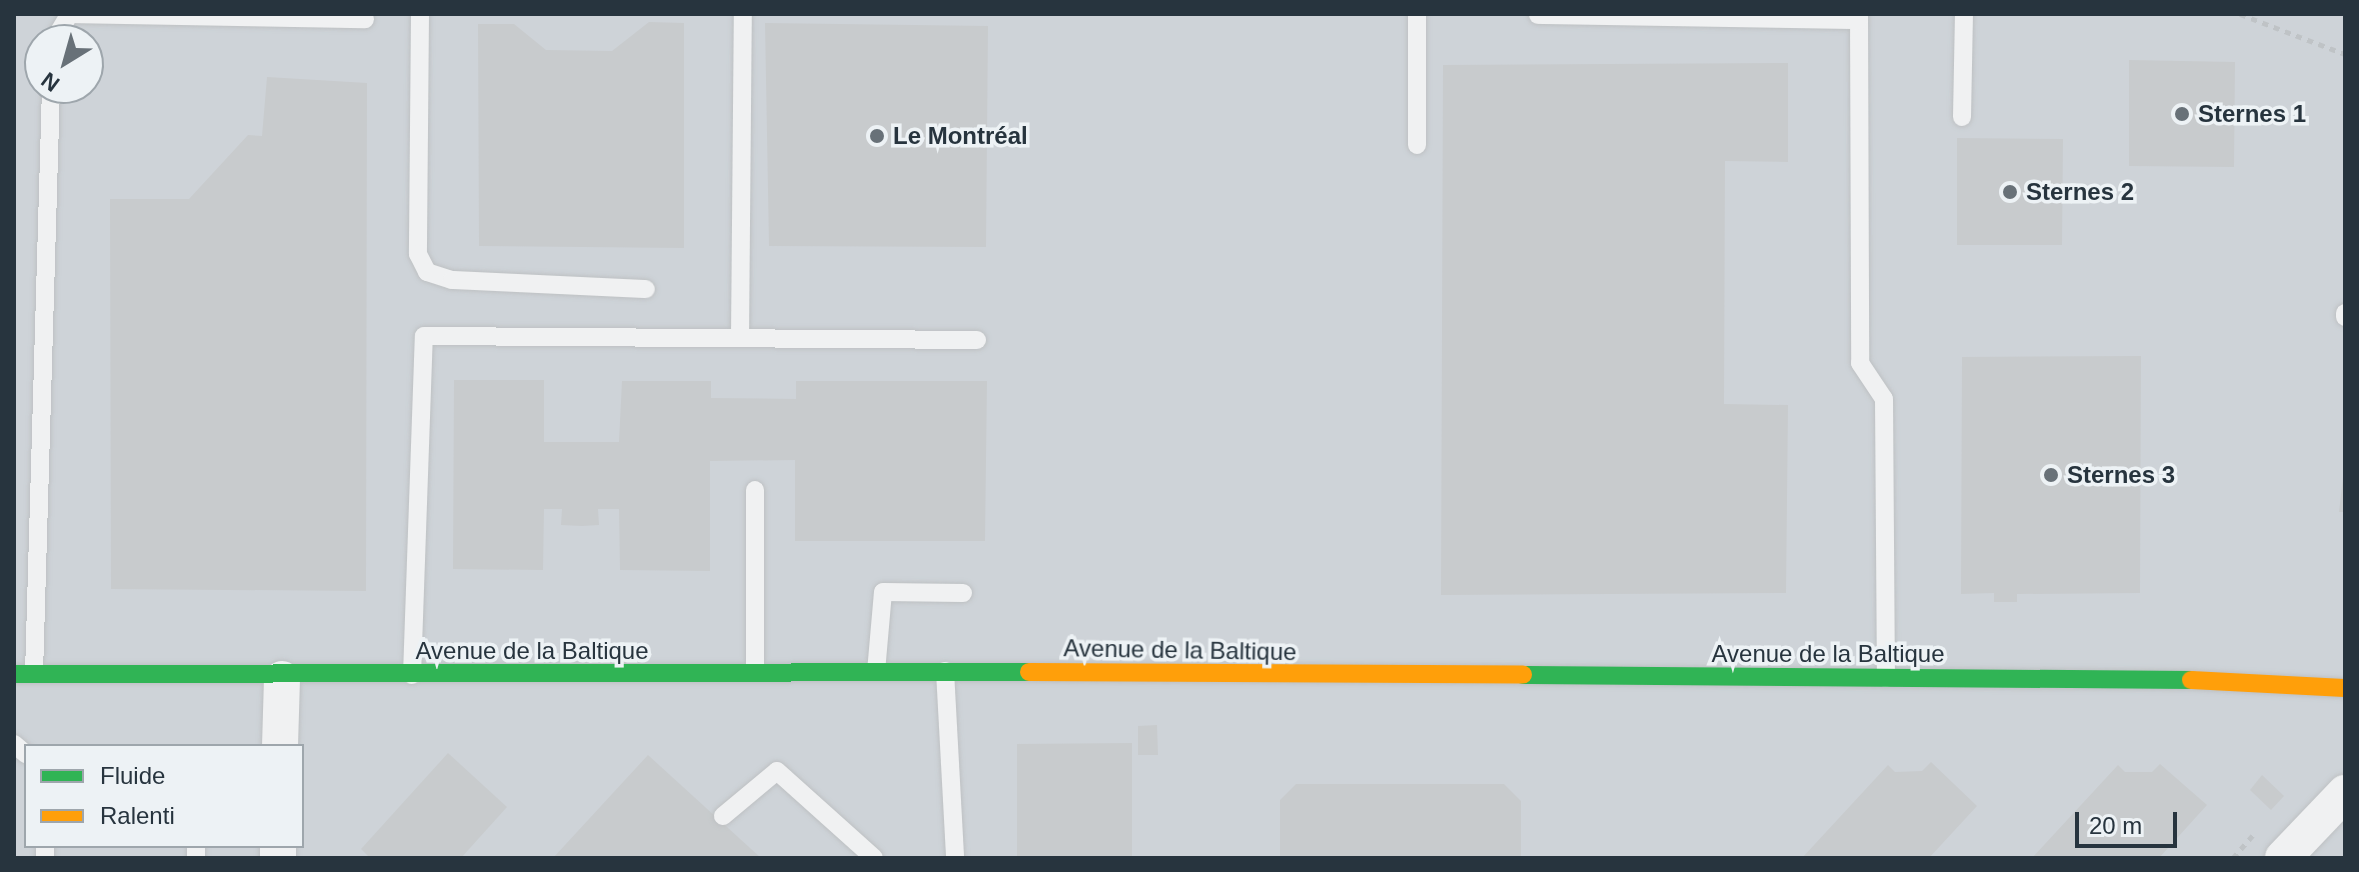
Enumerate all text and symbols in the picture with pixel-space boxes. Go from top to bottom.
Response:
north arrow [24,24,104,104]
text: N [37,67,64,97]
place label: Sternes 1 [2198,100,2306,128]
marker: Sternes 1 [2173,105,2191,123]
place label: Le Montréal [893,122,1028,150]
marker: Le Montréal [868,127,886,145]
place label: Sternes 2 [2026,178,2134,206]
marker: Sternes 2 [2001,183,2019,201]
place label: Sternes 3 [2067,461,2175,489]
marker: Sternes 3 [2042,466,2060,484]
street label: Avenue de la Baltique [1063,634,1297,666]
street label: Avenue de la Baltique [415,637,649,665]
street label: Avenue de la Baltique [1711,640,1945,668]
legend [24,744,304,848]
text: Fluide [100,762,165,789]
scale bar [2079,796,2181,846]
text: Ralenti [100,802,175,829]
text: 20 m [2089,812,2142,839]

